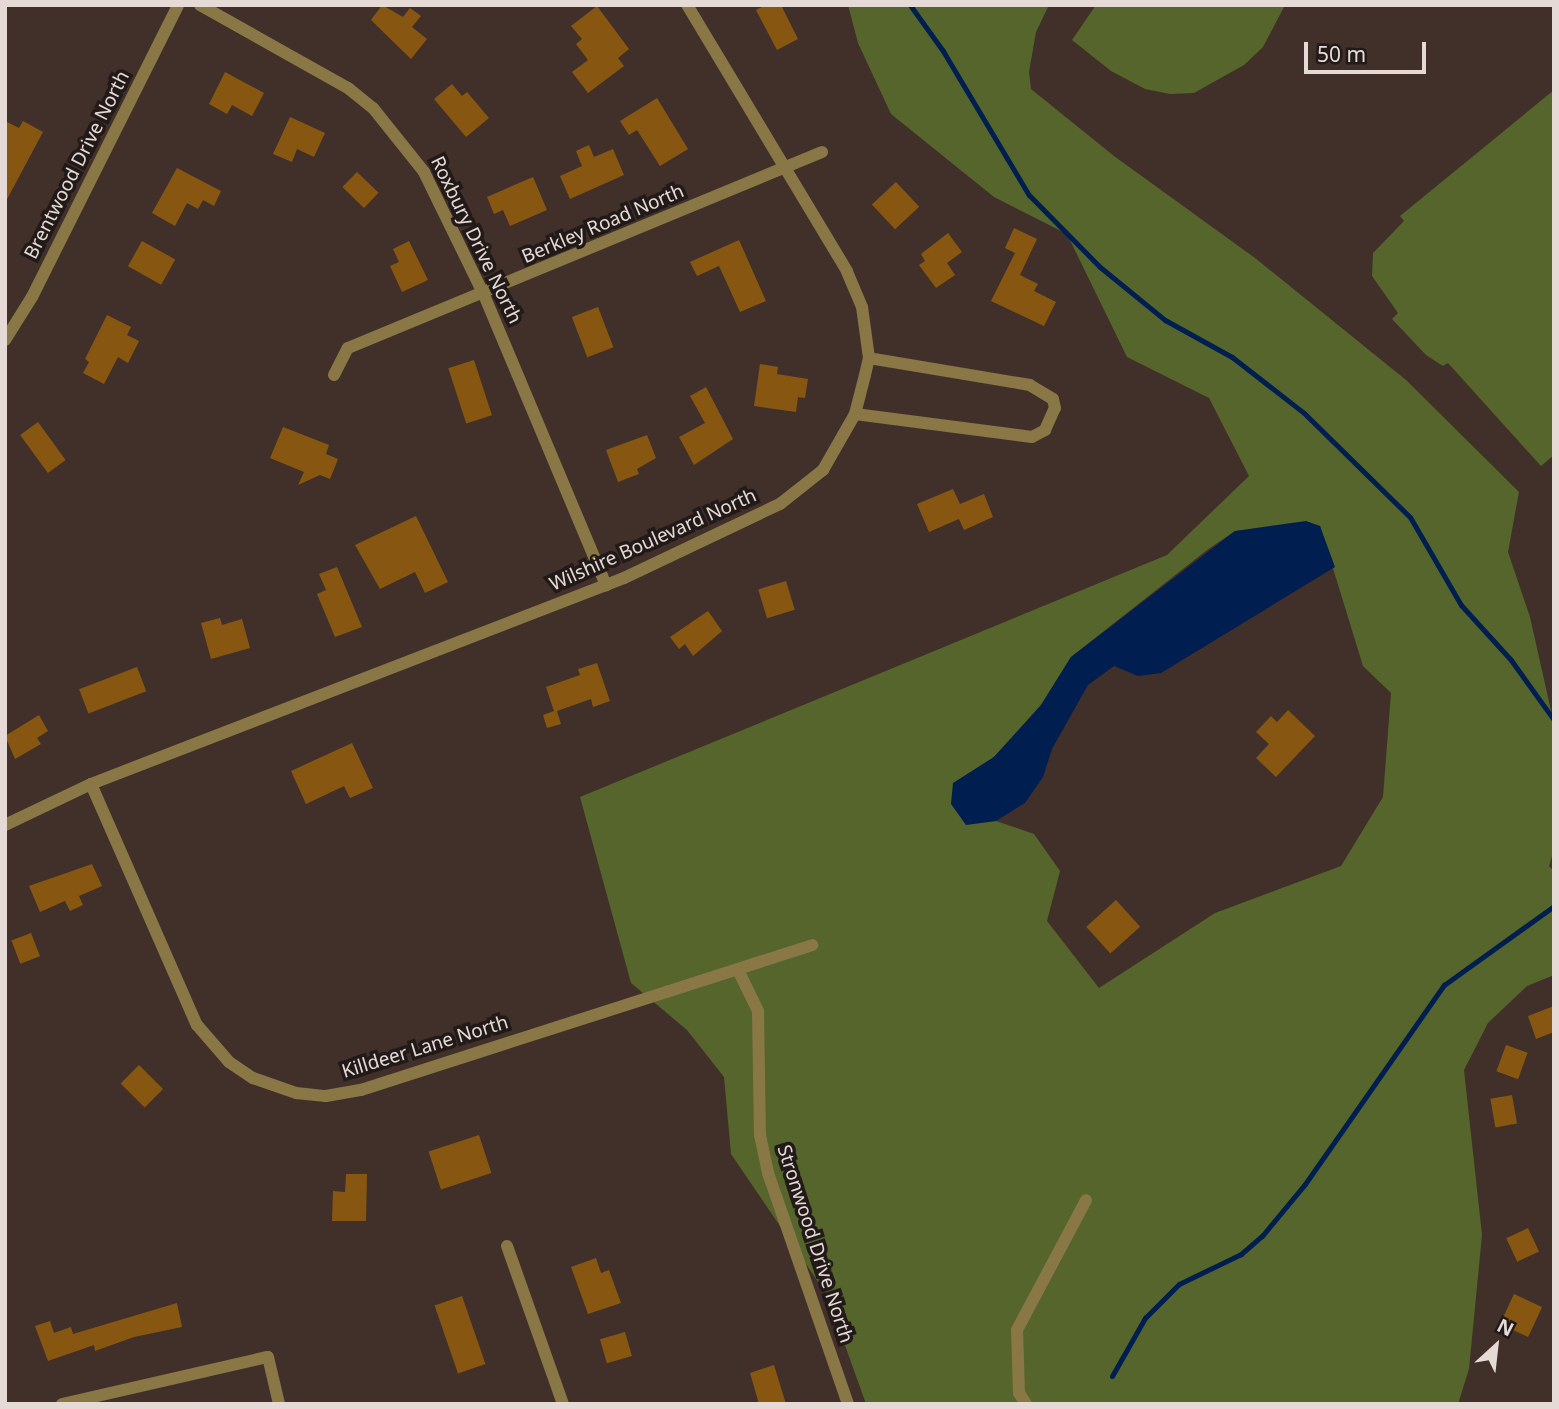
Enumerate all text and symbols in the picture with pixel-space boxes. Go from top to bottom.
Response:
scale bar [1307,28,1430,72]
text: 50 m [1317,40,1366,68]
street label: Brentwood Drive North [20,67,134,263]
street label: Roxbury Drive North [426,153,526,327]
street label: Berkley Road North [519,180,687,268]
street label: Wilshire Boulevard North [546,484,760,596]
street label: Killdeer Lane North [339,1011,511,1083]
street label: Stronwood Drive North [772,1142,858,1346]
north arrow [1461,1311,1531,1381]
text: N [1493,1312,1518,1342]

